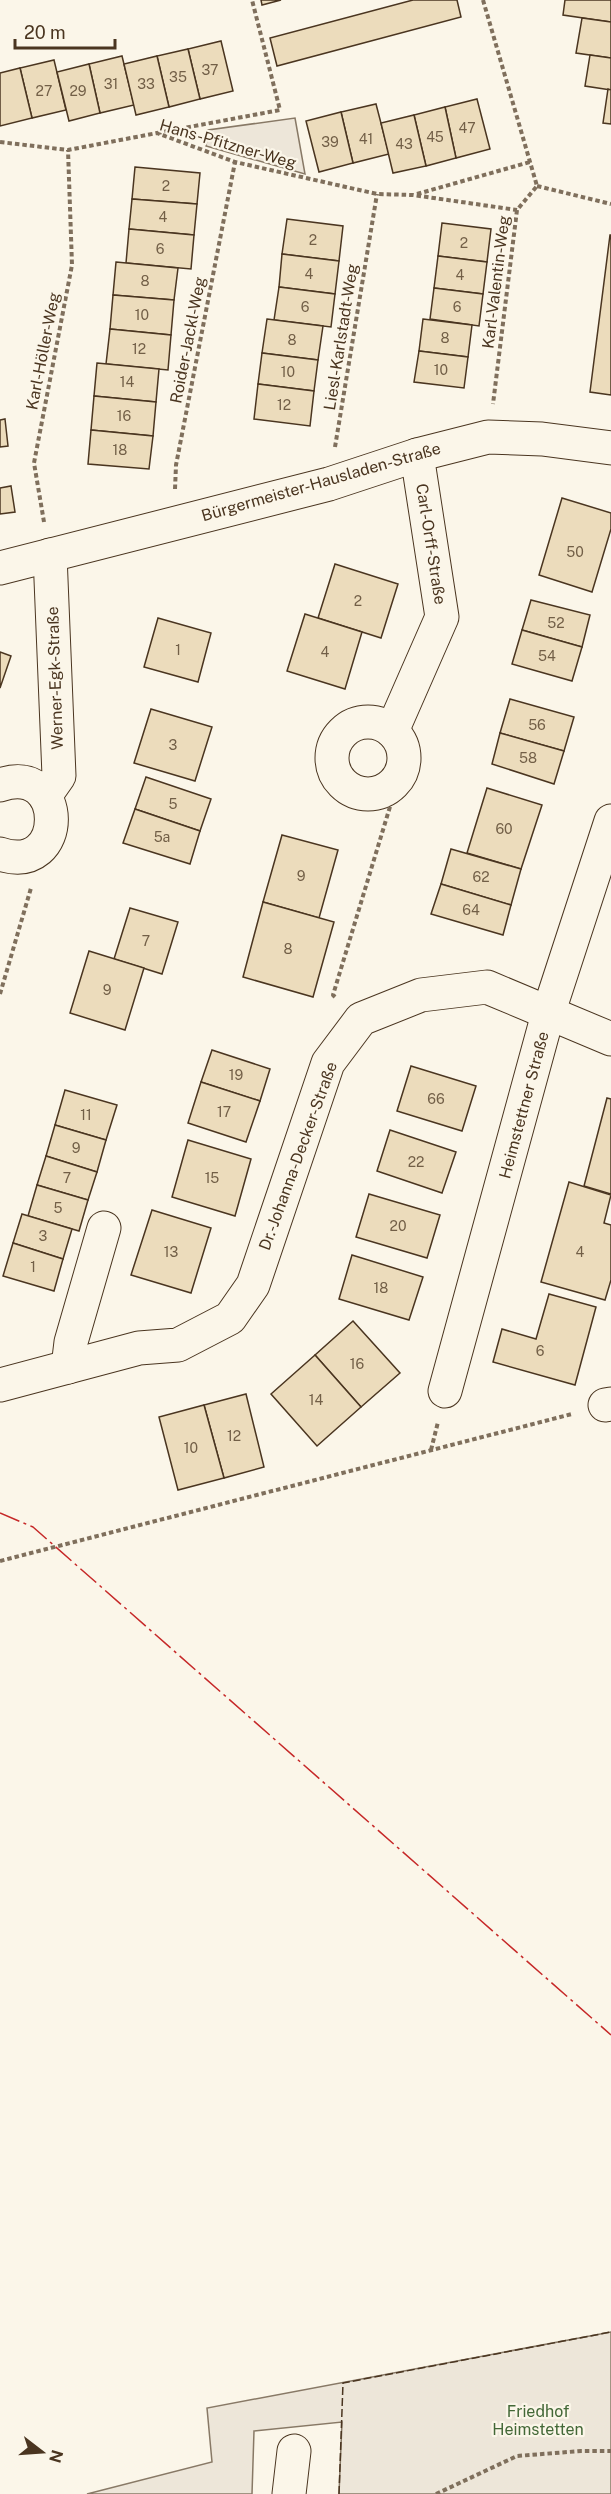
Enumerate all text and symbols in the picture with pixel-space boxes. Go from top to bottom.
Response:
scale bar [15,12,116,50]
text: 20 m [24,22,66,43]
house number: 37 [202,62,218,78]
house number: 35 [169,69,187,85]
house number: 31 [104,76,118,92]
house number: 33 [137,76,155,92]
house number: 27 [36,83,52,99]
house number: 29 [69,83,87,99]
street label: Hans-Pfitzner-Weg [157,115,299,173]
house number: 47 [458,120,476,136]
house number: 45 [426,129,444,145]
house number: 41 [359,131,373,147]
house number: 39 [321,134,339,150]
house number: 43 [395,136,413,152]
house number: 2 [162,178,170,194]
house number: 4 [159,209,168,225]
street label: Karl-Valentin-Weg [478,214,514,350]
house number: 2 [309,232,317,248]
house number: 2 [460,235,468,251]
house number: 6 [156,241,165,257]
street label: Liesl-Karlstadt-Weg [320,262,362,412]
house number: 4 [305,266,314,282]
house number: 4 [456,267,465,283]
house number: 8 [140,273,150,289]
street label: Roider-Jackl-Weg [166,275,210,405]
street label: Karl-Höller-Weg [22,290,64,411]
house number: 6 [301,299,310,315]
house number: 6 [453,299,462,315]
house number: 10 [135,307,149,323]
house number: 8 [440,330,450,346]
house number: 8 [287,332,297,348]
house number: 12 [132,341,146,357]
house number: 10 [434,362,448,378]
house number: 10 [281,364,295,380]
house number: 14 [120,374,134,390]
house number: 12 [277,397,291,413]
house number: 16 [117,408,131,424]
street label: Bürgermeister-Hausladen-Straße [199,439,443,525]
house number: 18 [113,442,127,458]
street label: Carl-Orff-Straße [412,482,450,606]
house number: 50 [566,544,584,560]
house number: 2 [354,593,362,609]
street label: Werner-Egk-Straße [43,606,67,750]
house number: 52 [547,615,565,631]
house number: 1 [175,642,181,658]
house number: 4 [321,644,330,660]
house number: 54 [538,648,556,664]
house number: 56 [528,717,546,733]
house number: 3 [169,737,178,753]
house number: 58 [519,750,537,766]
house number: 5 [169,796,178,812]
house number: 60 [495,821,513,837]
house number: 5a [154,829,170,845]
house number: 9 [297,868,306,884]
house number: 62 [472,869,490,885]
house number: 64 [462,902,480,918]
house number: 7 [142,933,150,949]
house number: 8 [283,941,293,957]
house number: 9 [103,982,112,998]
street label: Heimstettner Straße [495,1029,553,1181]
street label: Dr.-Johanna-Decker-Straße [255,1059,341,1253]
house number: 19 [229,1067,243,1083]
house number: 66 [427,1091,445,1107]
house number: 17 [217,1104,231,1120]
house number: 11 [80,1107,92,1123]
house number: 9 [72,1140,81,1156]
house number: 22 [408,1154,424,1170]
house number: 7 [63,1170,71,1186]
house number: 15 [205,1170,219,1186]
house number: 5 [54,1200,63,1216]
house number: 20 [390,1218,406,1234]
house number: 3 [39,1228,48,1244]
house number: 13 [164,1244,178,1260]
house number: 4 [576,1244,585,1260]
house number: 1 [30,1259,36,1275]
house number: 18 [374,1280,388,1296]
house number: 6 [536,1343,545,1359]
house number: 16 [350,1356,364,1372]
house number: 14 [309,1392,323,1408]
house number: 12 [227,1428,241,1444]
house number: 10 [184,1440,198,1456]
park label: Friedhof Heimstetten [492,2402,584,2439]
north arrow [12,2422,72,2482]
text: N [45,2447,67,2465]

